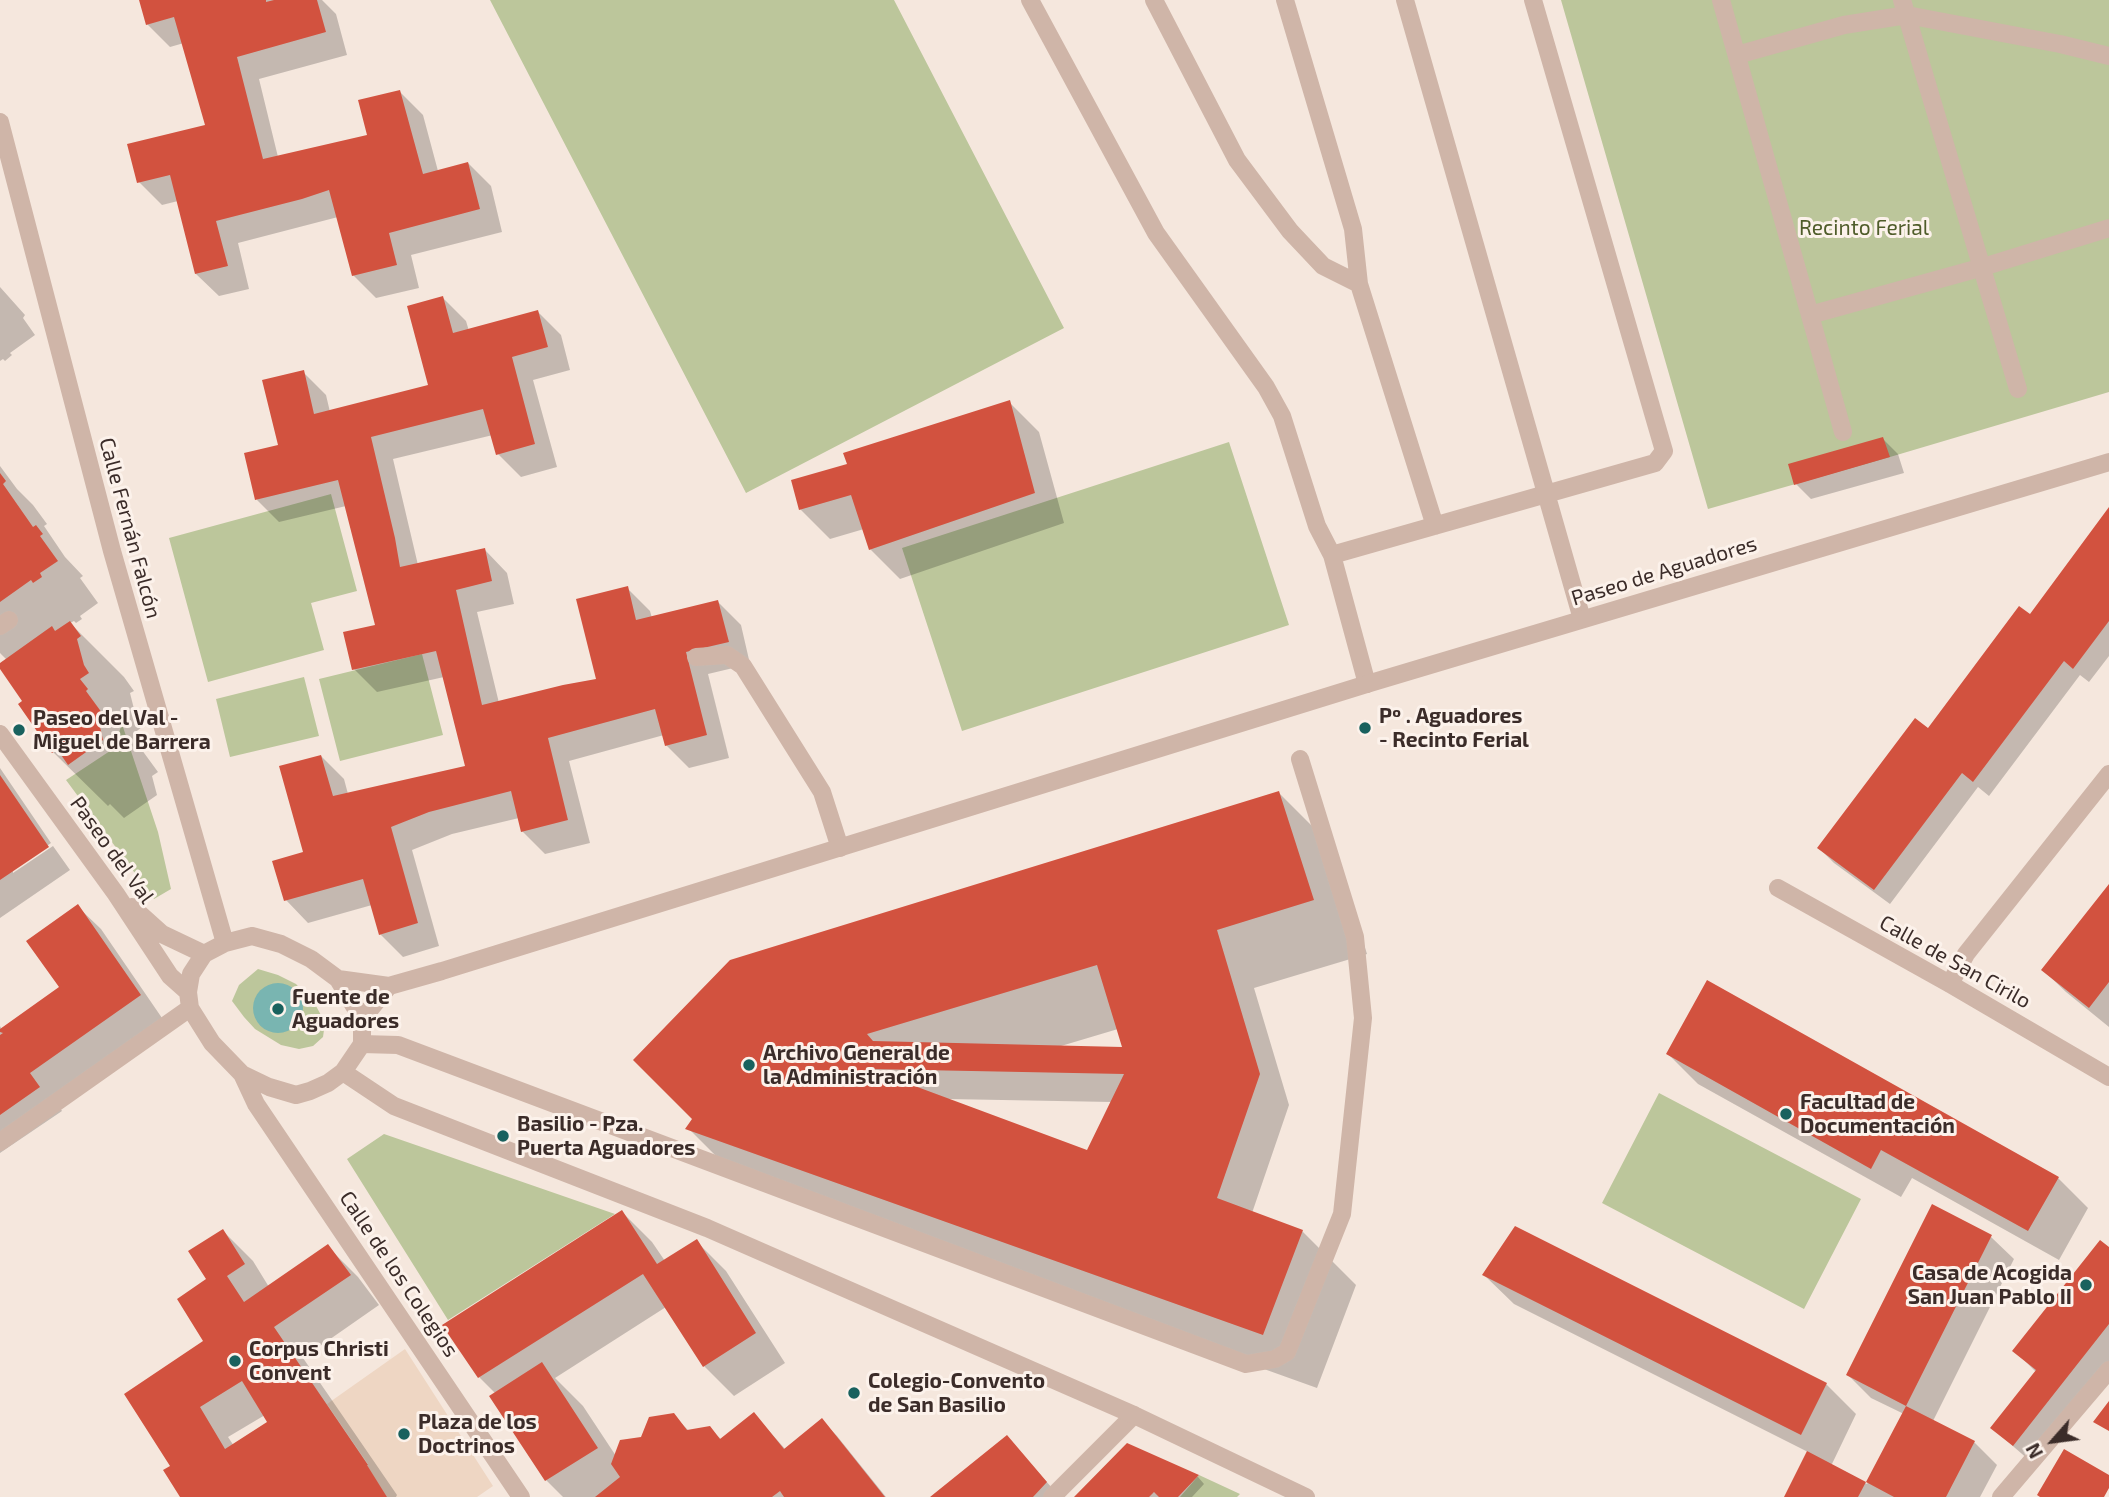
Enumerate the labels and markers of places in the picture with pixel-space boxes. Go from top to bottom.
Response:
place label: Pº . Aguadores - Recinto Ferial [1379,703,1529,753]
place label: Paseo del Val - Miguel de Barrera [33,705,211,755]
marker: Pº . Aguadores - Recinto Ferial [1357,720,1373,736]
marker: Paseo del Val - Miguel de Barrera [11,722,27,738]
place label: Fuente de Aguadores [292,984,399,1034]
marker: Fuente de Aguadores [270,1001,286,1017]
place label: Archivo General de la Administración [763,1040,950,1090]
marker: Archivo General de la Administración [741,1057,757,1073]
place label: Facultad de Documentación [1800,1089,1955,1139]
marker: Facultad de Documentación [1778,1106,1794,1122]
place label: Basilio - Pza. Puerta Aguadores [517,1111,695,1161]
marker: Basilio - Pza. Puerta Aguadores [495,1128,511,1144]
place label: Casa de Acogida San Juan Pablo II [1908,1260,2072,1310]
marker: Casa de Acogida San Juan Pablo II [2078,1277,2094,1293]
place label: Corpus Christi Convent [249,1336,389,1386]
marker: Corpus Christi Convent [227,1353,243,1369]
place label: Colegio-Convento de San Basilio [868,1368,1045,1418]
marker: Colegio-Convento de San Basilio [846,1385,862,1401]
place label: Plaza de los Doctrinos [418,1409,537,1459]
marker: Plaza de los Doctrinos [396,1426,412,1442]

